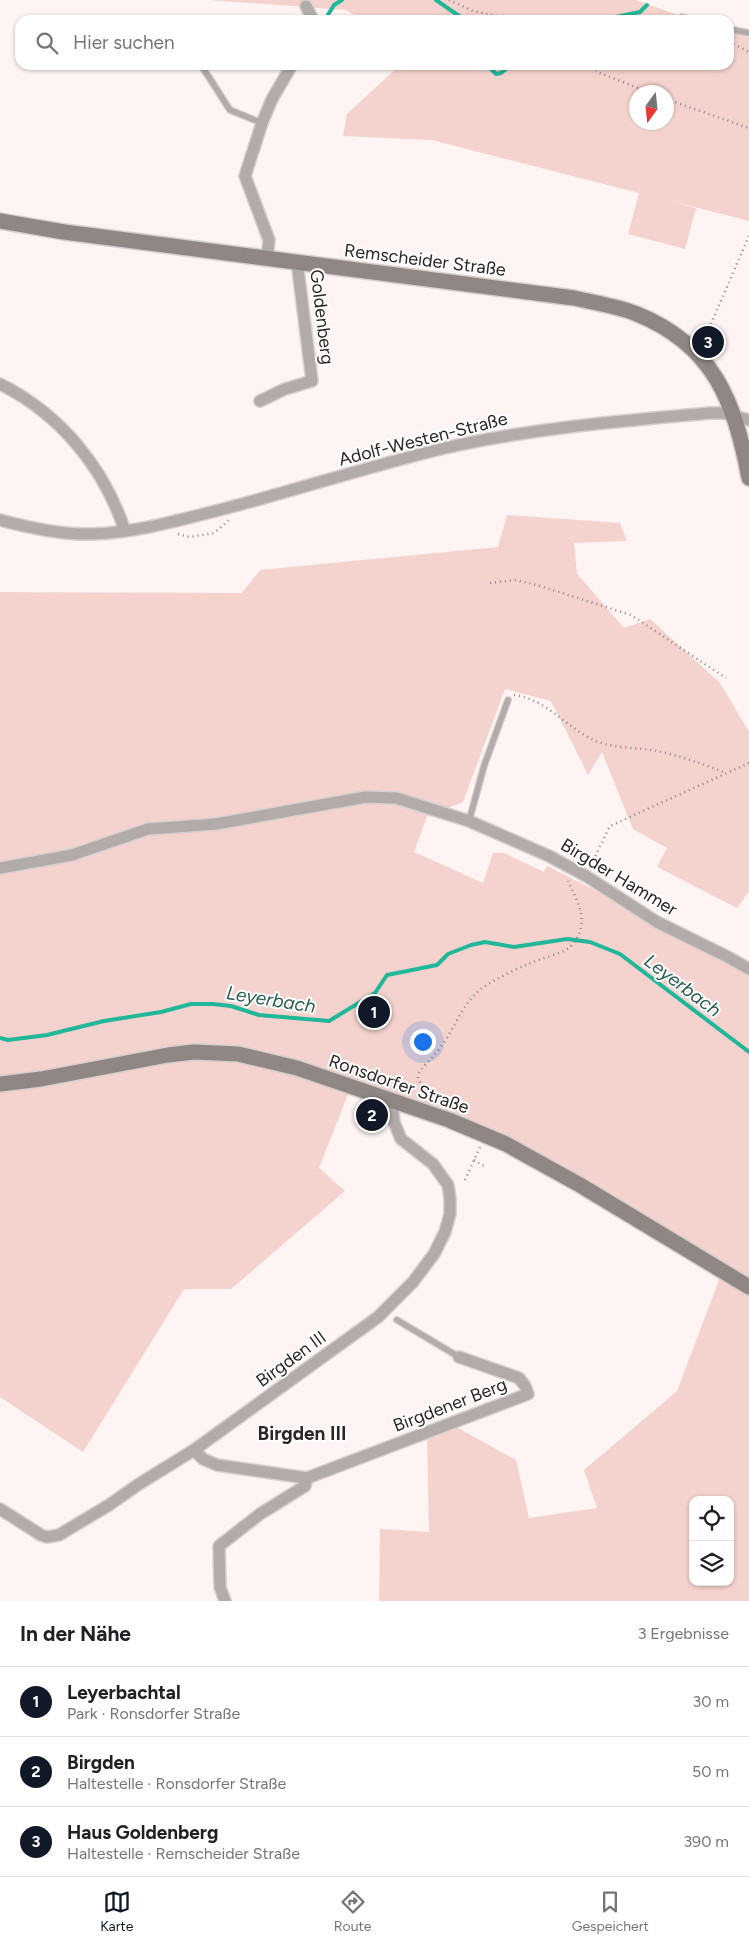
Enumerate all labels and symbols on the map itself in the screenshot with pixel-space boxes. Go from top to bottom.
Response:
north arrow [629,85,674,130]
street label: Remscheider Straße [343,239,507,281]
street label: Goldenberg [305,268,339,366]
pin: 3 [692,323,724,361]
street label: Adolf-Westen-Straße [336,407,510,471]
street label: Birgder Hammer [557,834,681,920]
water label: Leyerbach [640,949,726,1022]
water label: Leyerbach [225,981,318,1018]
pin: 1 [358,993,390,1031]
your location [410,1029,436,1055]
street label: Ronsdorfer Straße [326,1050,472,1118]
pin: 2 [356,1096,388,1134]
street label: Birgden III [252,1326,330,1392]
street label: Birgdener Berg [390,1373,510,1437]
district label: Birgden III [258,1422,346,1445]

